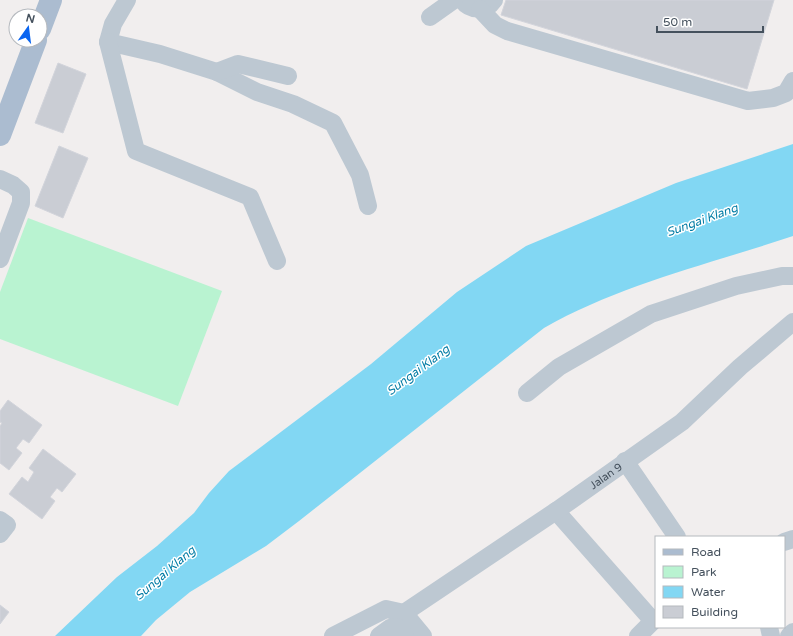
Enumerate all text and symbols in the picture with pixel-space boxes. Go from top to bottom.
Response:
north arrow [8,8,48,48]
scale bar [657,8,763,34]
text: N [24,11,36,26]
text: 50 m [663,15,692,29]
water label: Sungai Klang [664,200,741,239]
water label: Sungai Klang [384,341,453,398]
street label: Jalan 9 [587,460,625,492]
legend [655,536,785,628]
water label: Sungai Klang [132,542,199,603]
text: Road [691,545,721,559]
text: Park [691,565,717,579]
text: Water [691,585,726,599]
text: Building [691,605,738,619]

